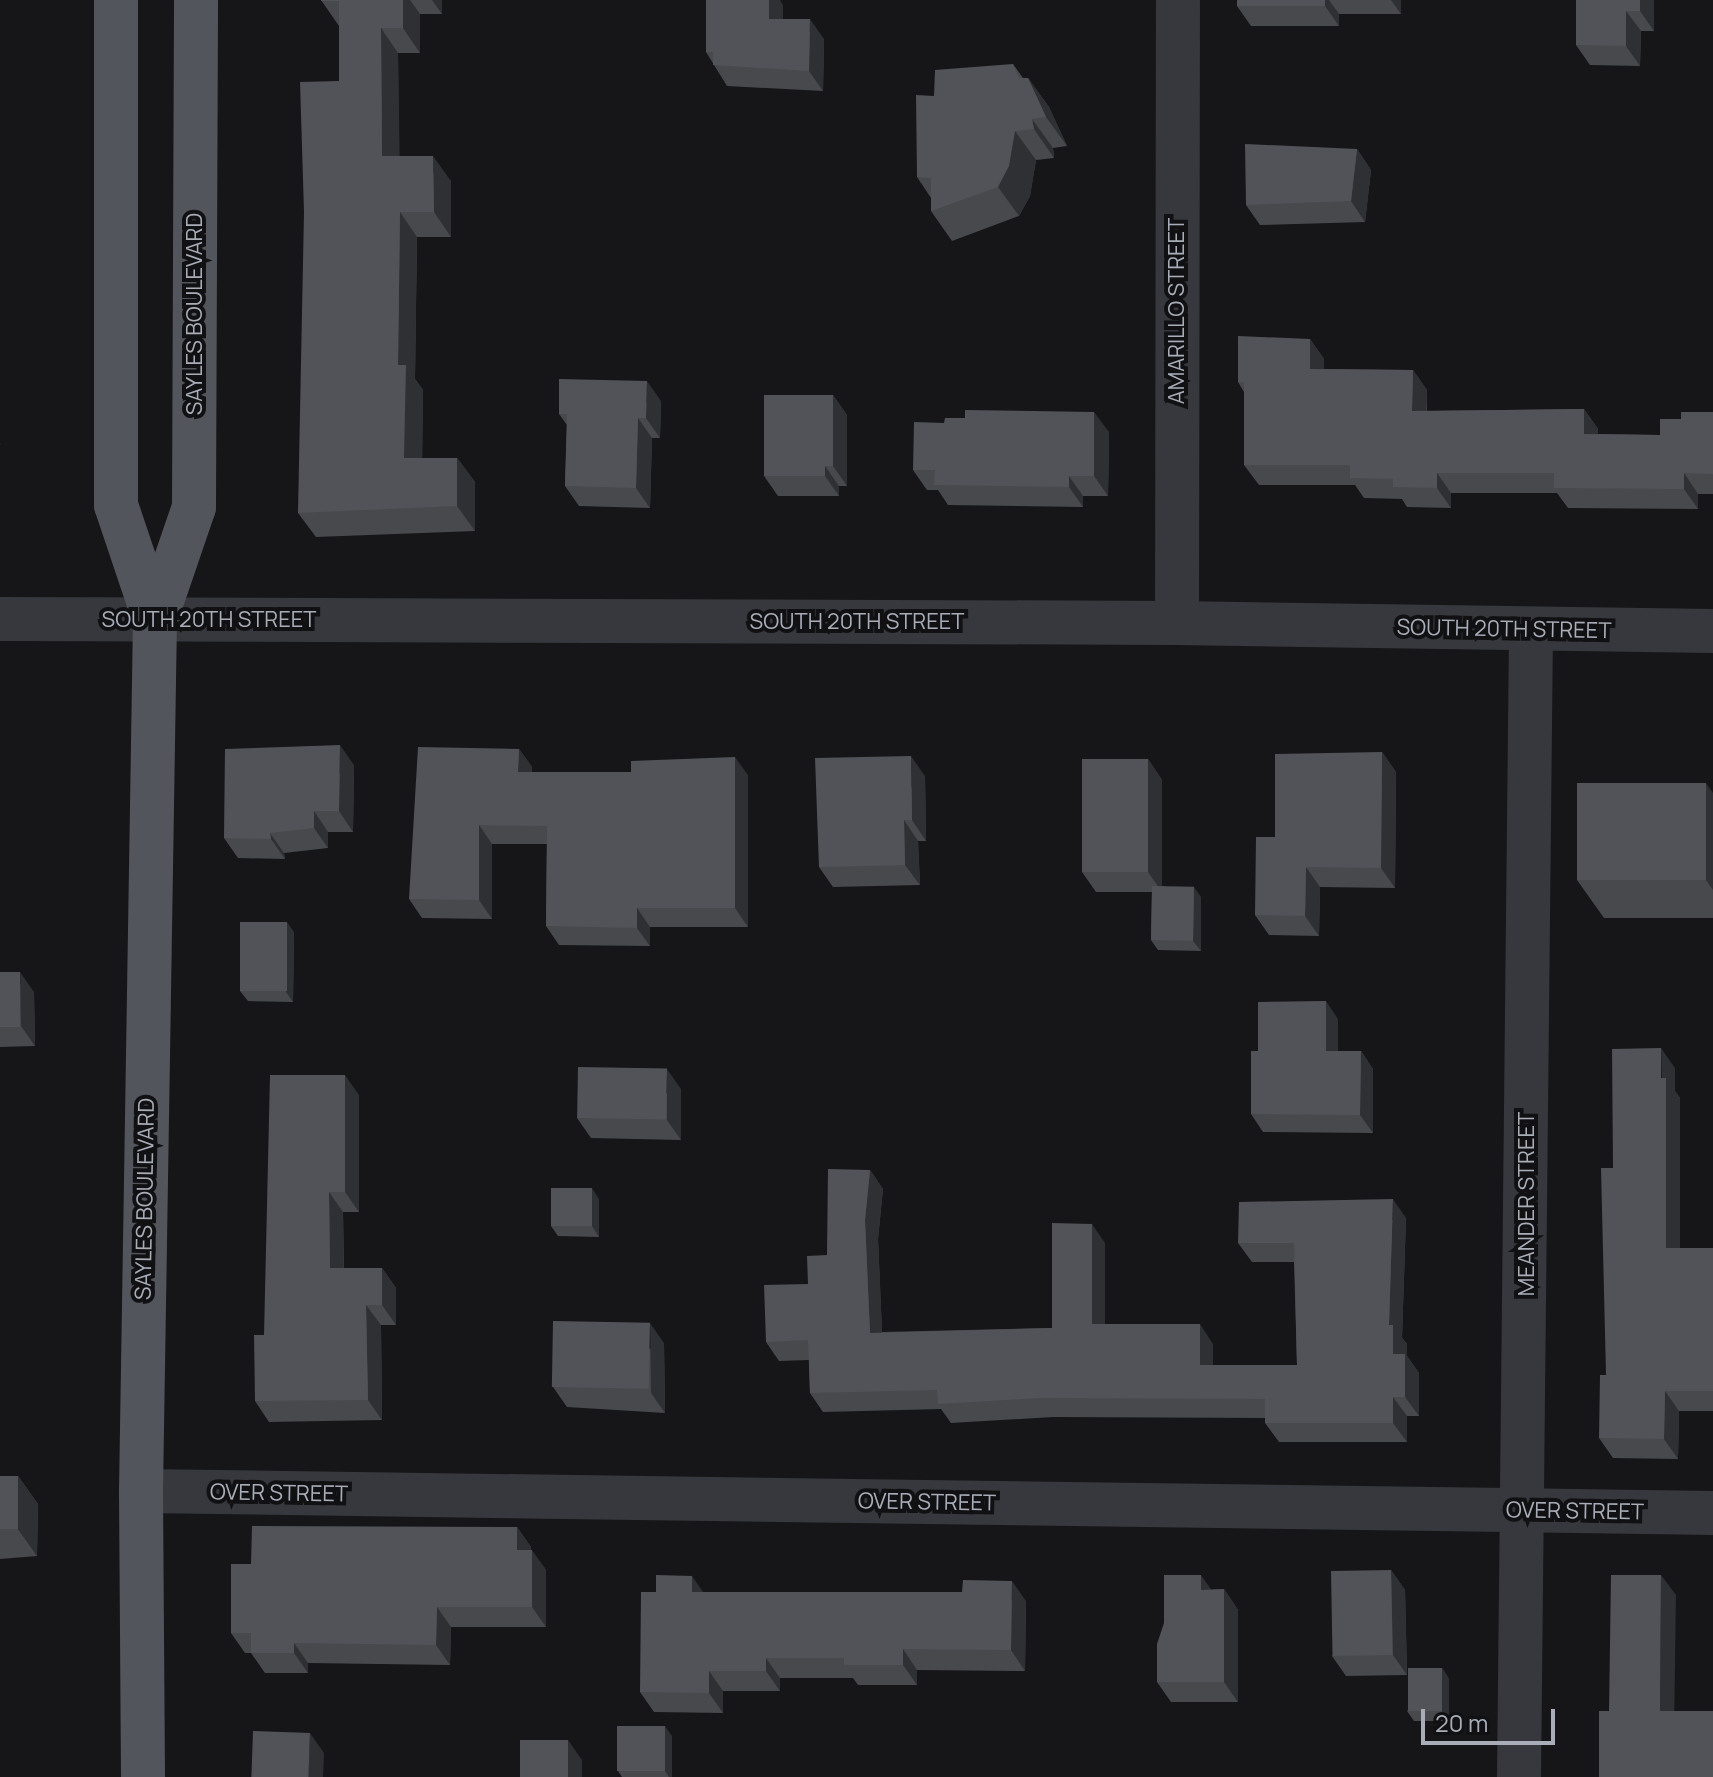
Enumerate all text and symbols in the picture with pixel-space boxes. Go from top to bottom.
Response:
street label: SAYLES BOULEVARD [182,213,208,415]
street label: AMARILLO STREET [1164,218,1190,404]
street label: SOUTH 20TH STREET [102,607,316,633]
street label: SOUTH 20TH STREET [750,609,964,635]
street label: SOUTH 20TH STREET [1396,614,1612,644]
street label: SAYLES BOULEVARD [130,1098,160,1300]
street label: MEANDER STREET [1514,1112,1540,1296]
street label: OVER STREET [210,1479,348,1507]
street label: OVER STREET [858,1488,996,1516]
street label: OVER STREET [1506,1497,1644,1525]
scale bar [1425,1693,1559,1743]
text: 20 m [1435,1706,1488,1739]

